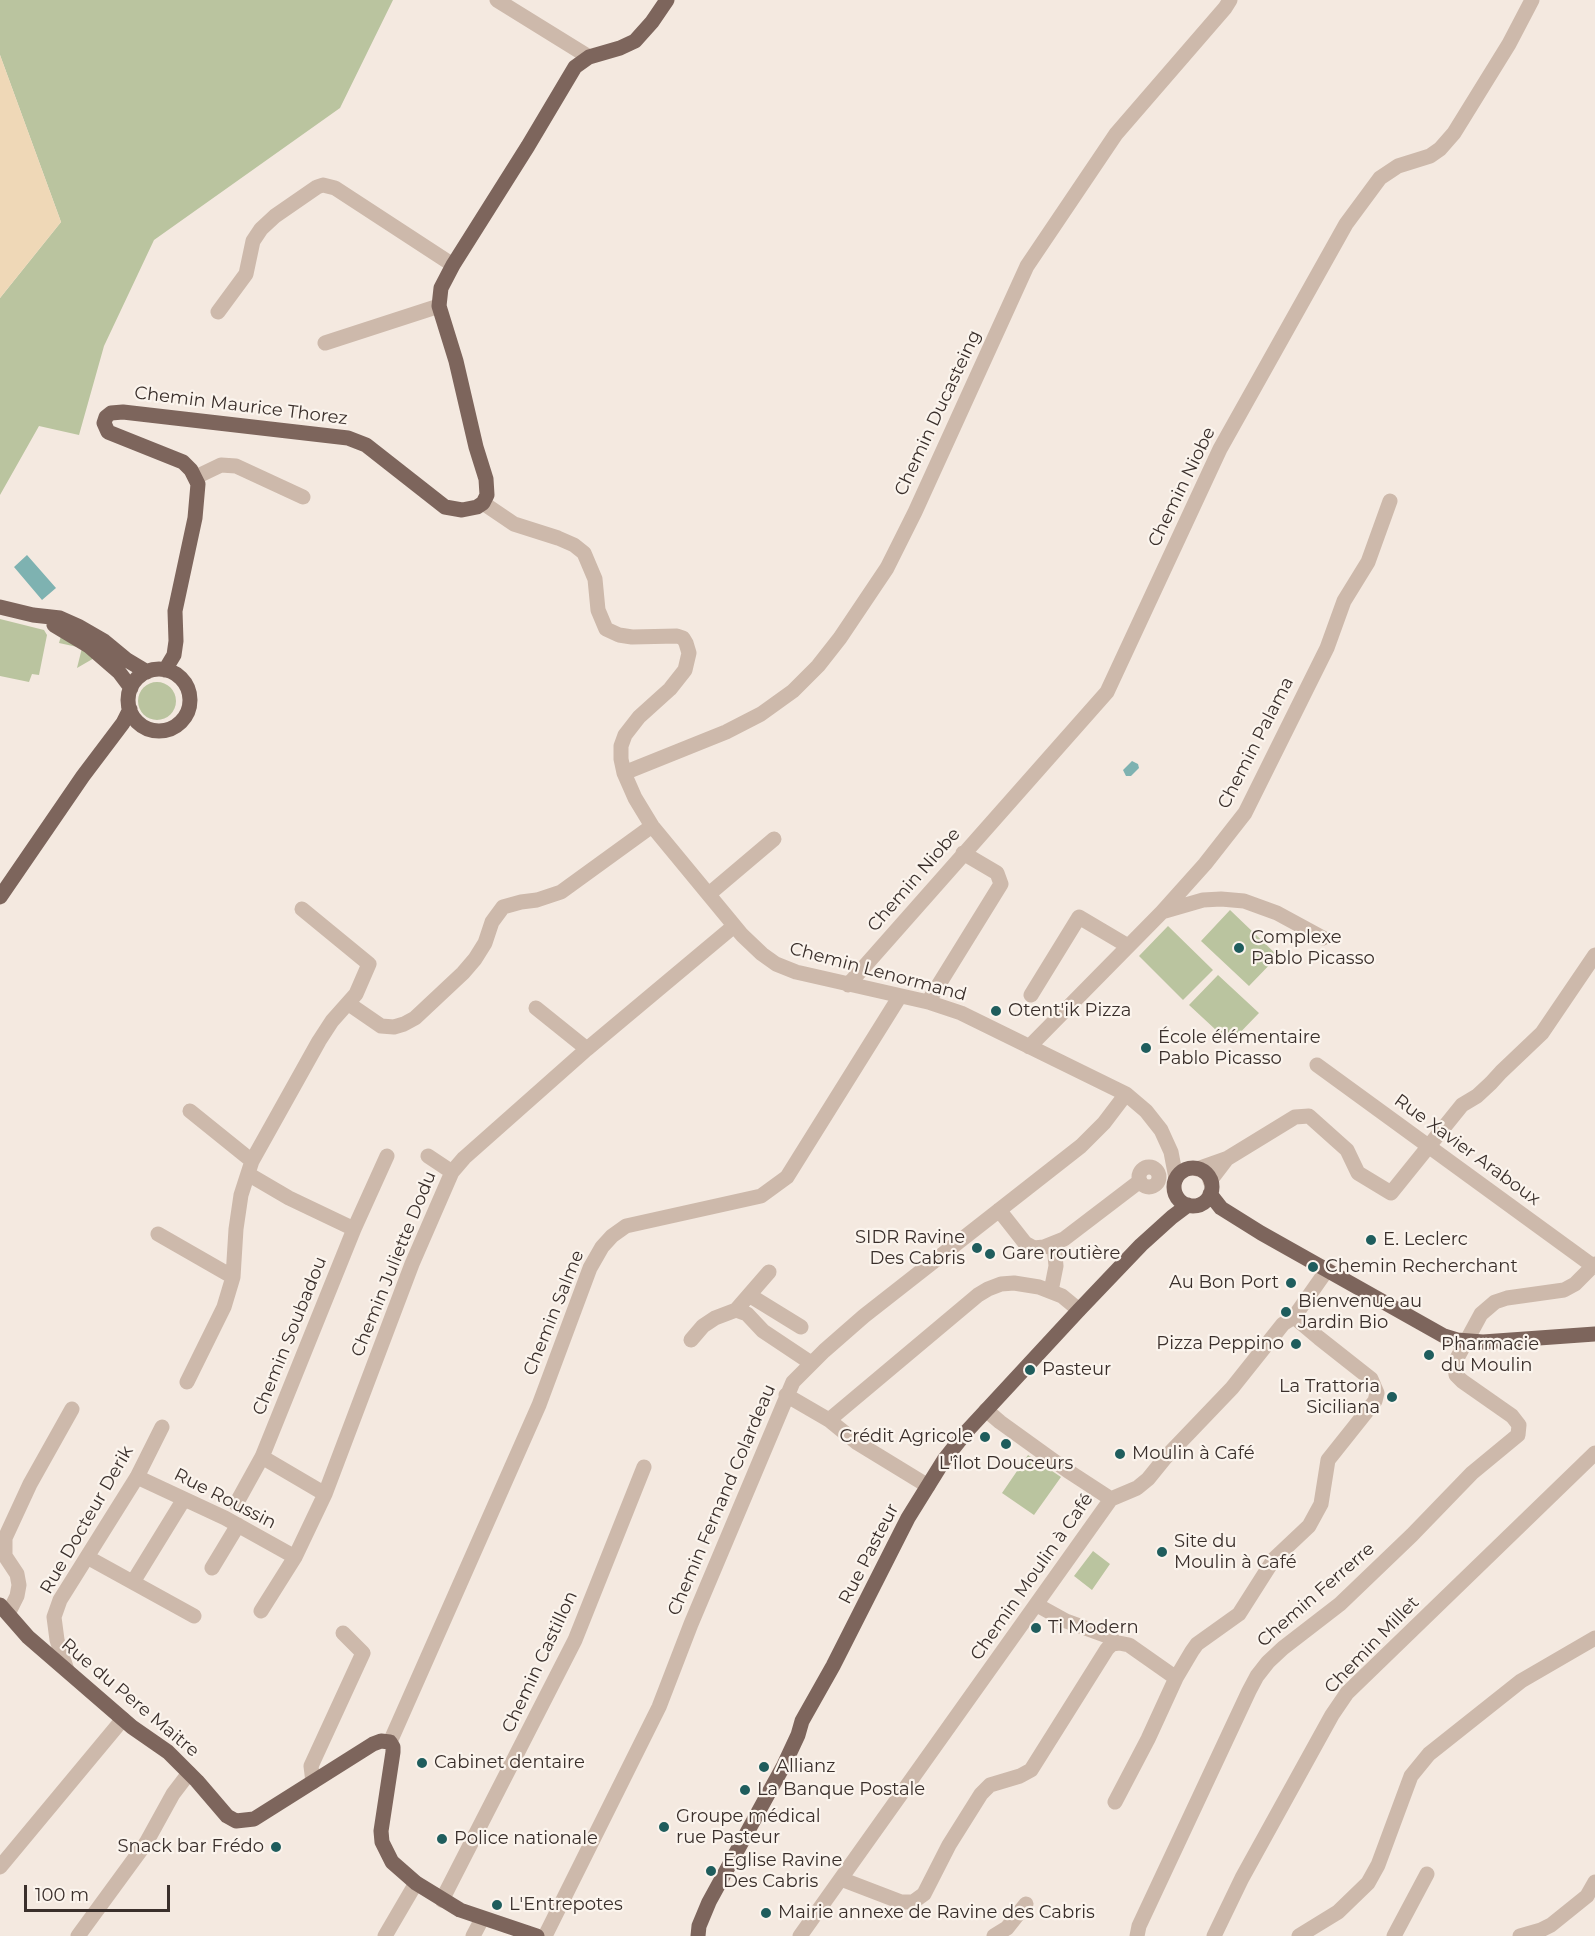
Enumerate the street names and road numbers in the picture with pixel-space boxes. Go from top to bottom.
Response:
street label: Chemin Ducasteing [890,327,986,499]
street label: Chemin Maurice Thorez [133,382,349,430]
street label: Chemin Niobe [1144,424,1220,550]
street label: Chemin Palama [1213,673,1299,813]
street label: Chemin Niobe [863,824,965,936]
street label: Chemin Lenormand [787,938,969,1006]
street label: Rue Xavier Araboux [1390,1090,1544,1210]
street label: Chemin Juliette Dodu [347,1168,441,1360]
street label: Chemin Salme [519,1247,589,1379]
street label: Chemin Soubadou [248,1253,332,1419]
street label: Chemin Fernand Colardeau [663,1381,781,1619]
street label: Rue Docteur Derik [36,1442,138,1598]
street label: Rue Roussin [170,1464,280,1534]
street label: Chemin Moulin à Café [966,1489,1098,1665]
street label: Rue Pasteur [834,1500,904,1608]
street label: Chemin Ferrerre [1253,1538,1379,1652]
street label: Chemin Castillon [498,1588,582,1736]
street label: Chemin Millet [1320,1592,1424,1698]
street label: Rue du Pere Maitre [57,1634,203,1762]

